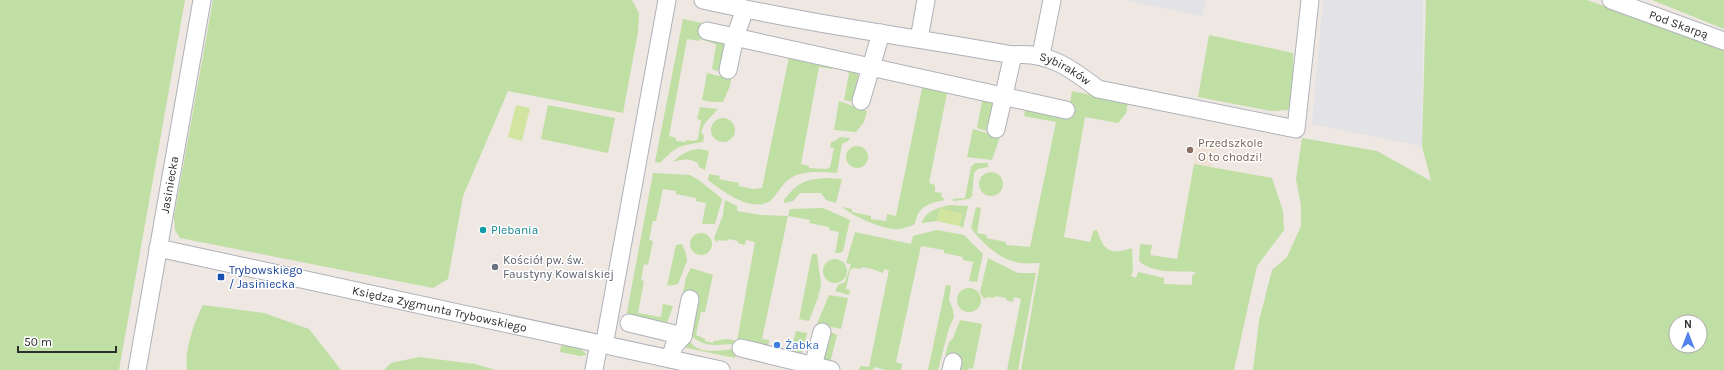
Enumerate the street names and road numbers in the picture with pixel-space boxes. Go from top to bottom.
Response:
street label: Pod Skarpą [1647,7,1710,42]
street label: Sybiraków [1038,49,1094,88]
street label: Jasiniecka [158,155,181,215]
street label: Księdza Zygmunta Trybowskiego [351,283,528,335]

